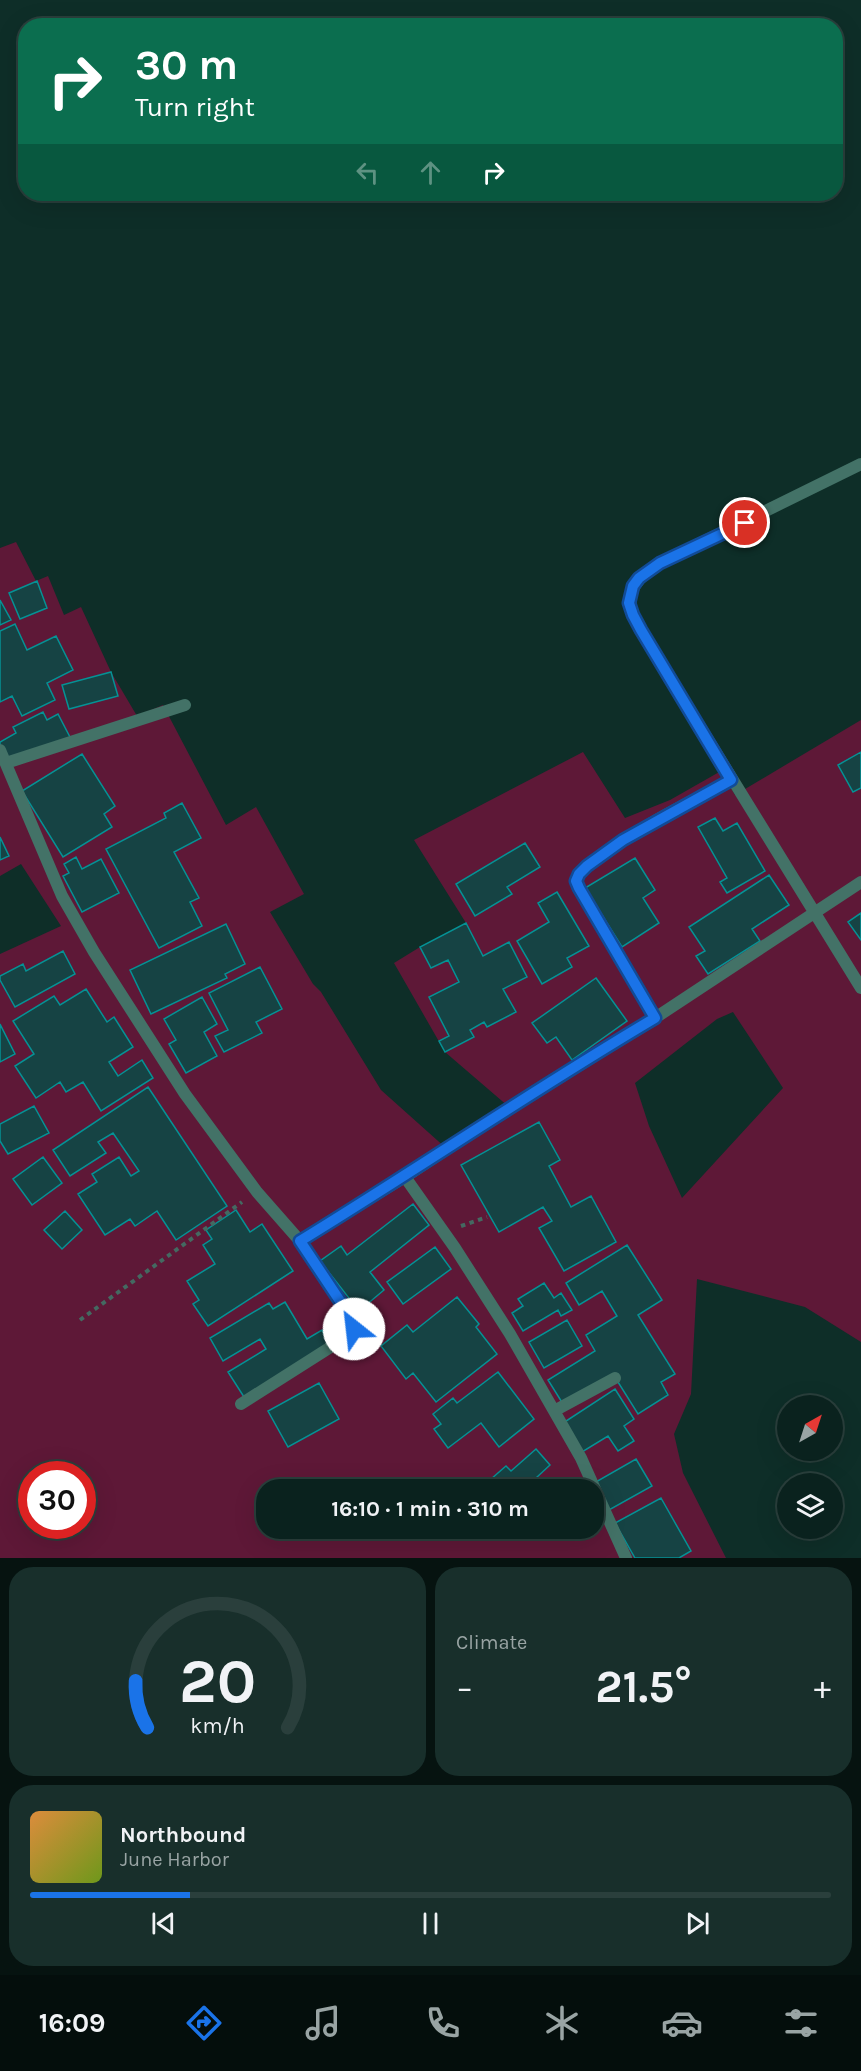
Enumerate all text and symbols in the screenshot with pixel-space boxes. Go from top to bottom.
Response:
text: 30 m [135,40,238,90]
icon: right [36,42,114,120]
text: Turn right [135,91,255,123]
icon: left [351,156,384,189]
icon: ahead [414,156,447,189]
icon: right [477,156,510,189]
pin [719,497,770,548]
icon: arrive [728,506,761,539]
position arrow [322,1297,386,1361]
north arrow [777,1395,843,1461]
map controls [777,1395,843,1539]
speed limit sign: 30 [18,1461,96,1539]
button: layers [777,1473,843,1539]
text: 16:10 · 1 min · 310 m [331,1496,529,1522]
text: Climate [456,1631,527,1654]
text: 20 [179,1645,256,1718]
text: 21.5° [595,1661,692,1713]
text: − [456,1668,473,1706]
text: + [814,1668,831,1706]
text: km/h [190,1714,245,1739]
text: Northbound [120,1822,246,1848]
text: June Harbor [120,1848,229,1871]
icon: previous [147,1907,180,1940]
icon: pause [414,1907,447,1940]
icon: next [681,1907,714,1940]
icon: directions [183,2002,225,2044]
icon: music [302,2002,344,2044]
icon: phone [422,2002,464,2044]
icon: climate [541,2002,583,2044]
icon: car [661,2002,703,2044]
icon: filters [780,2002,822,2044]
text: 16:09 [39,2007,106,2039]

